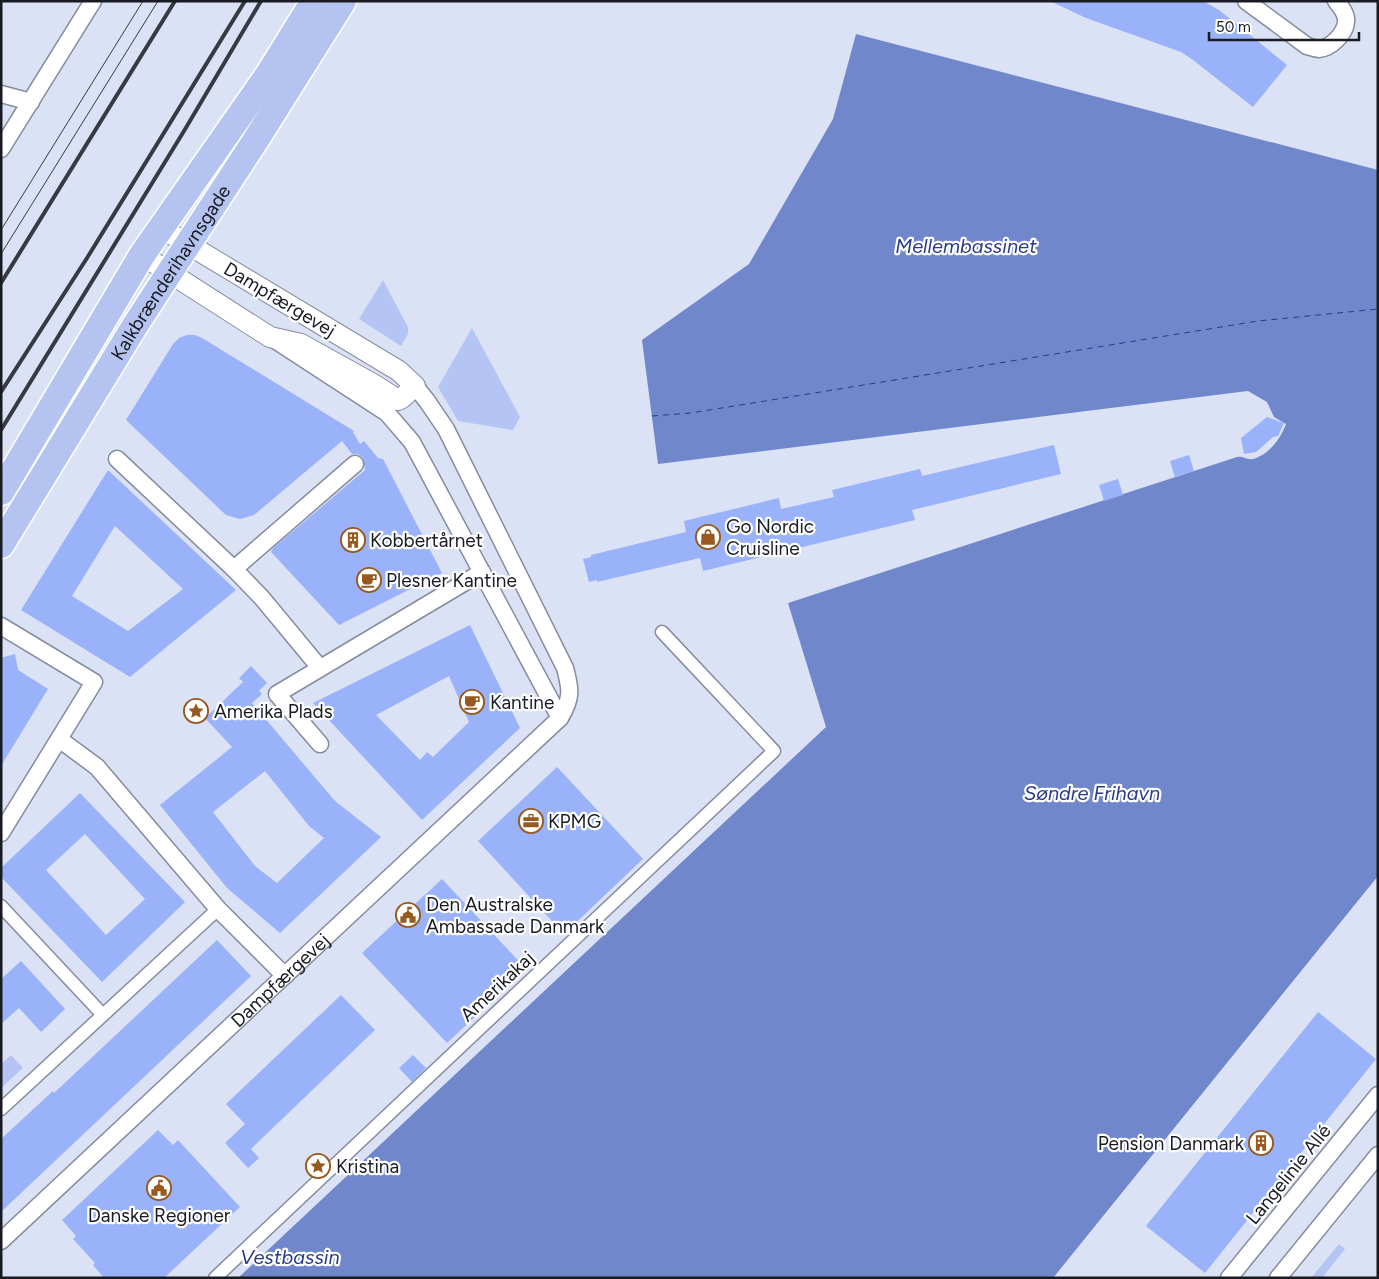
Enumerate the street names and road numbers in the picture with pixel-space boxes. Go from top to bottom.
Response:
street label: Kalkbrænderihavnsgade [106,181,235,364]
street label: Dampfærgevej [220,257,340,342]
street label: Dampfærgevej [226,929,334,1032]
street label: Amerikakaj [456,946,539,1026]
street label: Langelinie Allé [1241,1120,1336,1229]

